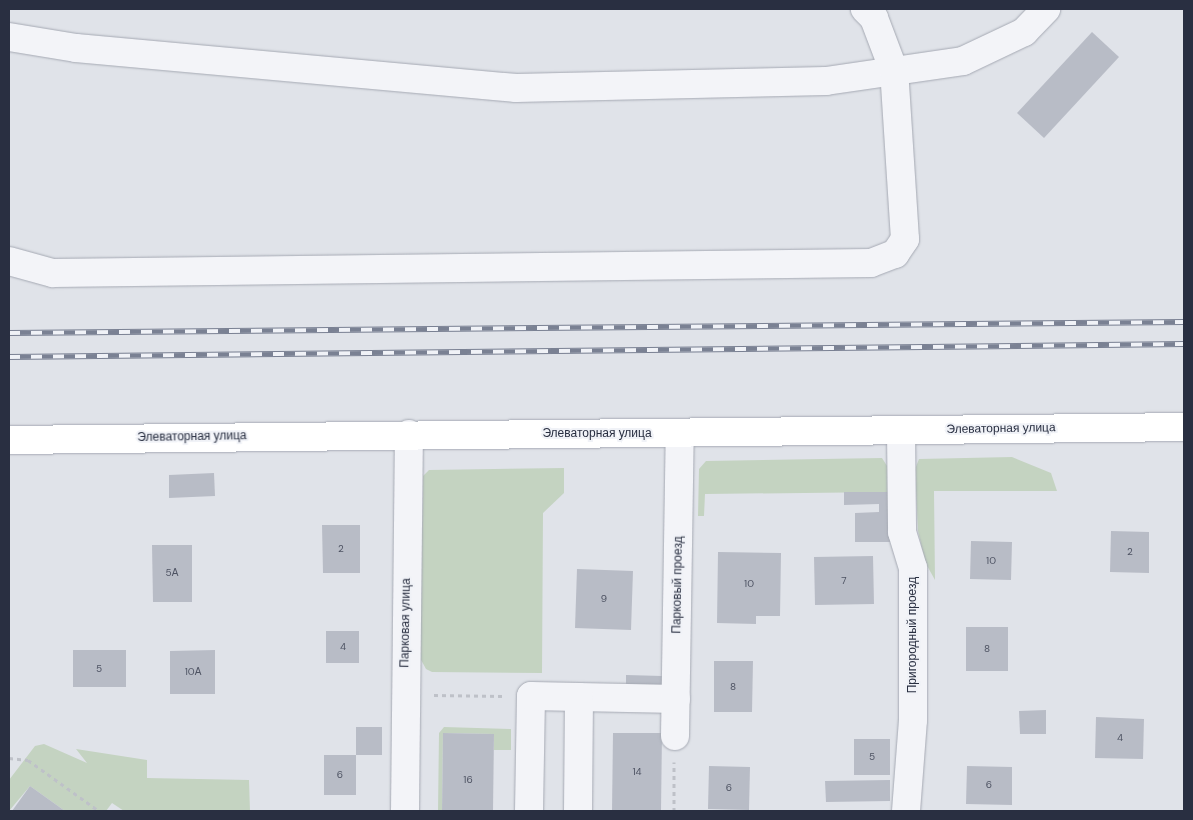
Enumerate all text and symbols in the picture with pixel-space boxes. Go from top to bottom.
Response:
street label: Элеваторная улица [946,421,1056,437]
street label: Элеваторная улица [542,427,652,441]
street label: Элеваторная улица [137,429,247,445]
street label: Парковый проезд [670,536,686,634]
house number: 2 [338,543,344,555]
house number: 2 [1127,546,1133,558]
house number: 10 [986,555,996,567]
house number: 5А [166,567,178,579]
house number: 7 [841,575,847,587]
street label: Пригородный проезд [906,577,920,693]
street label: Парковая улица [398,578,414,668]
house number: 10 [744,578,754,590]
house number: 9 [601,593,607,605]
house number: 4 [340,641,346,653]
house number: 8 [984,643,990,655]
house number: 5 [96,663,102,675]
house number: 10А [185,666,201,678]
house number: 8 [730,681,736,693]
house number: 4 [1117,732,1123,744]
house number: 5 [869,751,875,763]
house number: 14 [632,766,642,778]
house number: 6 [337,769,343,781]
house number: 16 [463,774,473,786]
house number: 6 [986,779,992,791]
house number: 6 [726,782,732,794]

